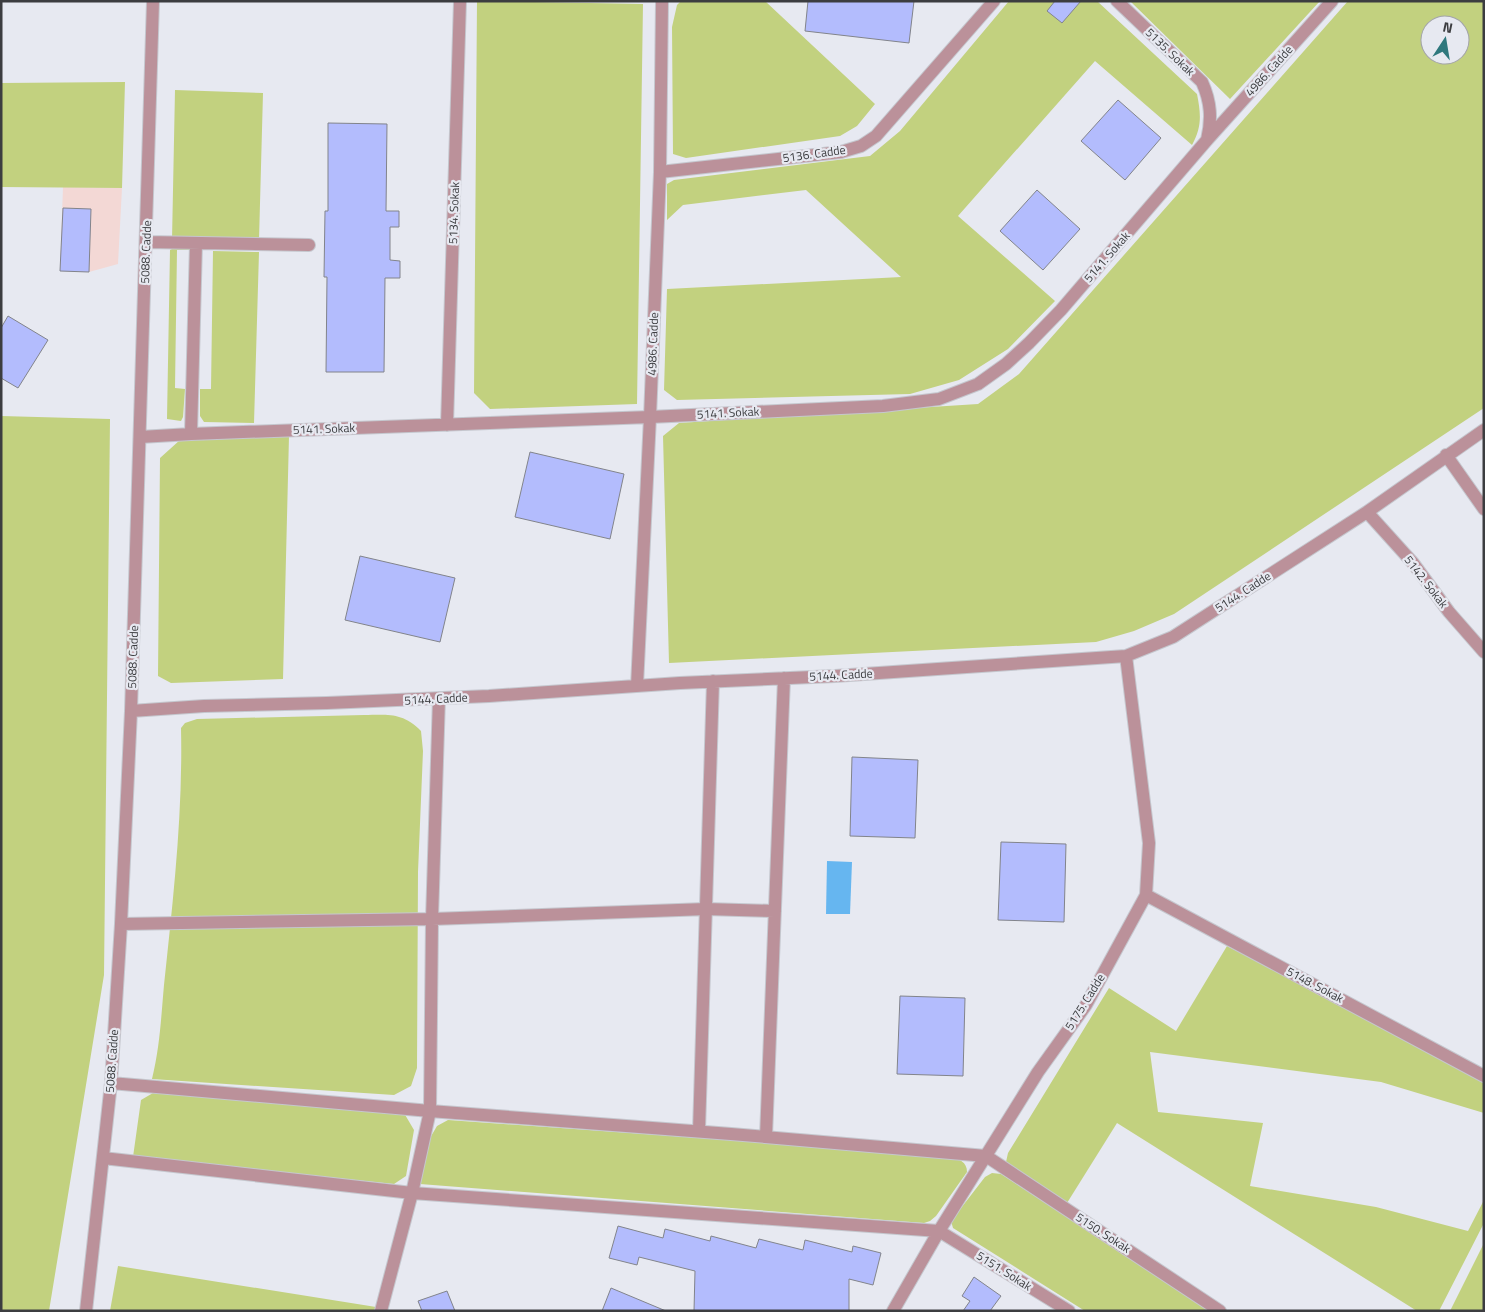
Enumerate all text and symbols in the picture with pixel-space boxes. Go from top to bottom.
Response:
north arrow [1420,15,1470,65]
text: N [1441,16,1455,38]
street label: 5135. Sokak [1141,23,1200,80]
street label: 4986. Cadde [1240,41,1297,101]
street label: 5136. Cadde [781,140,847,167]
street label: 5134. Sokak [443,181,464,245]
street label: 5088. Cadde [135,220,156,284]
street label: 5141. Sokak [1079,227,1134,286]
street label: 4986. Cadde [642,312,663,376]
street label: 5141. Sokak [696,401,760,424]
street label: 5141. Sokak [292,418,356,439]
street label: 5142. Sokak [1400,551,1453,612]
street label: 5144. Cadde [1211,566,1274,617]
street label: 5088. Cadde [122,625,143,689]
street label: 5144. Cadde [809,663,873,686]
street label: 5144. Cadde [404,687,468,710]
street label: 5148. Sokak [1283,962,1347,1008]
street label: 5175. Cadde [1060,970,1109,1034]
street label: 5088. Cadde [100,1029,123,1093]
street label: 5150. Sokak [1072,1208,1135,1258]
street label: 5151. Sokak [973,1246,1036,1295]

